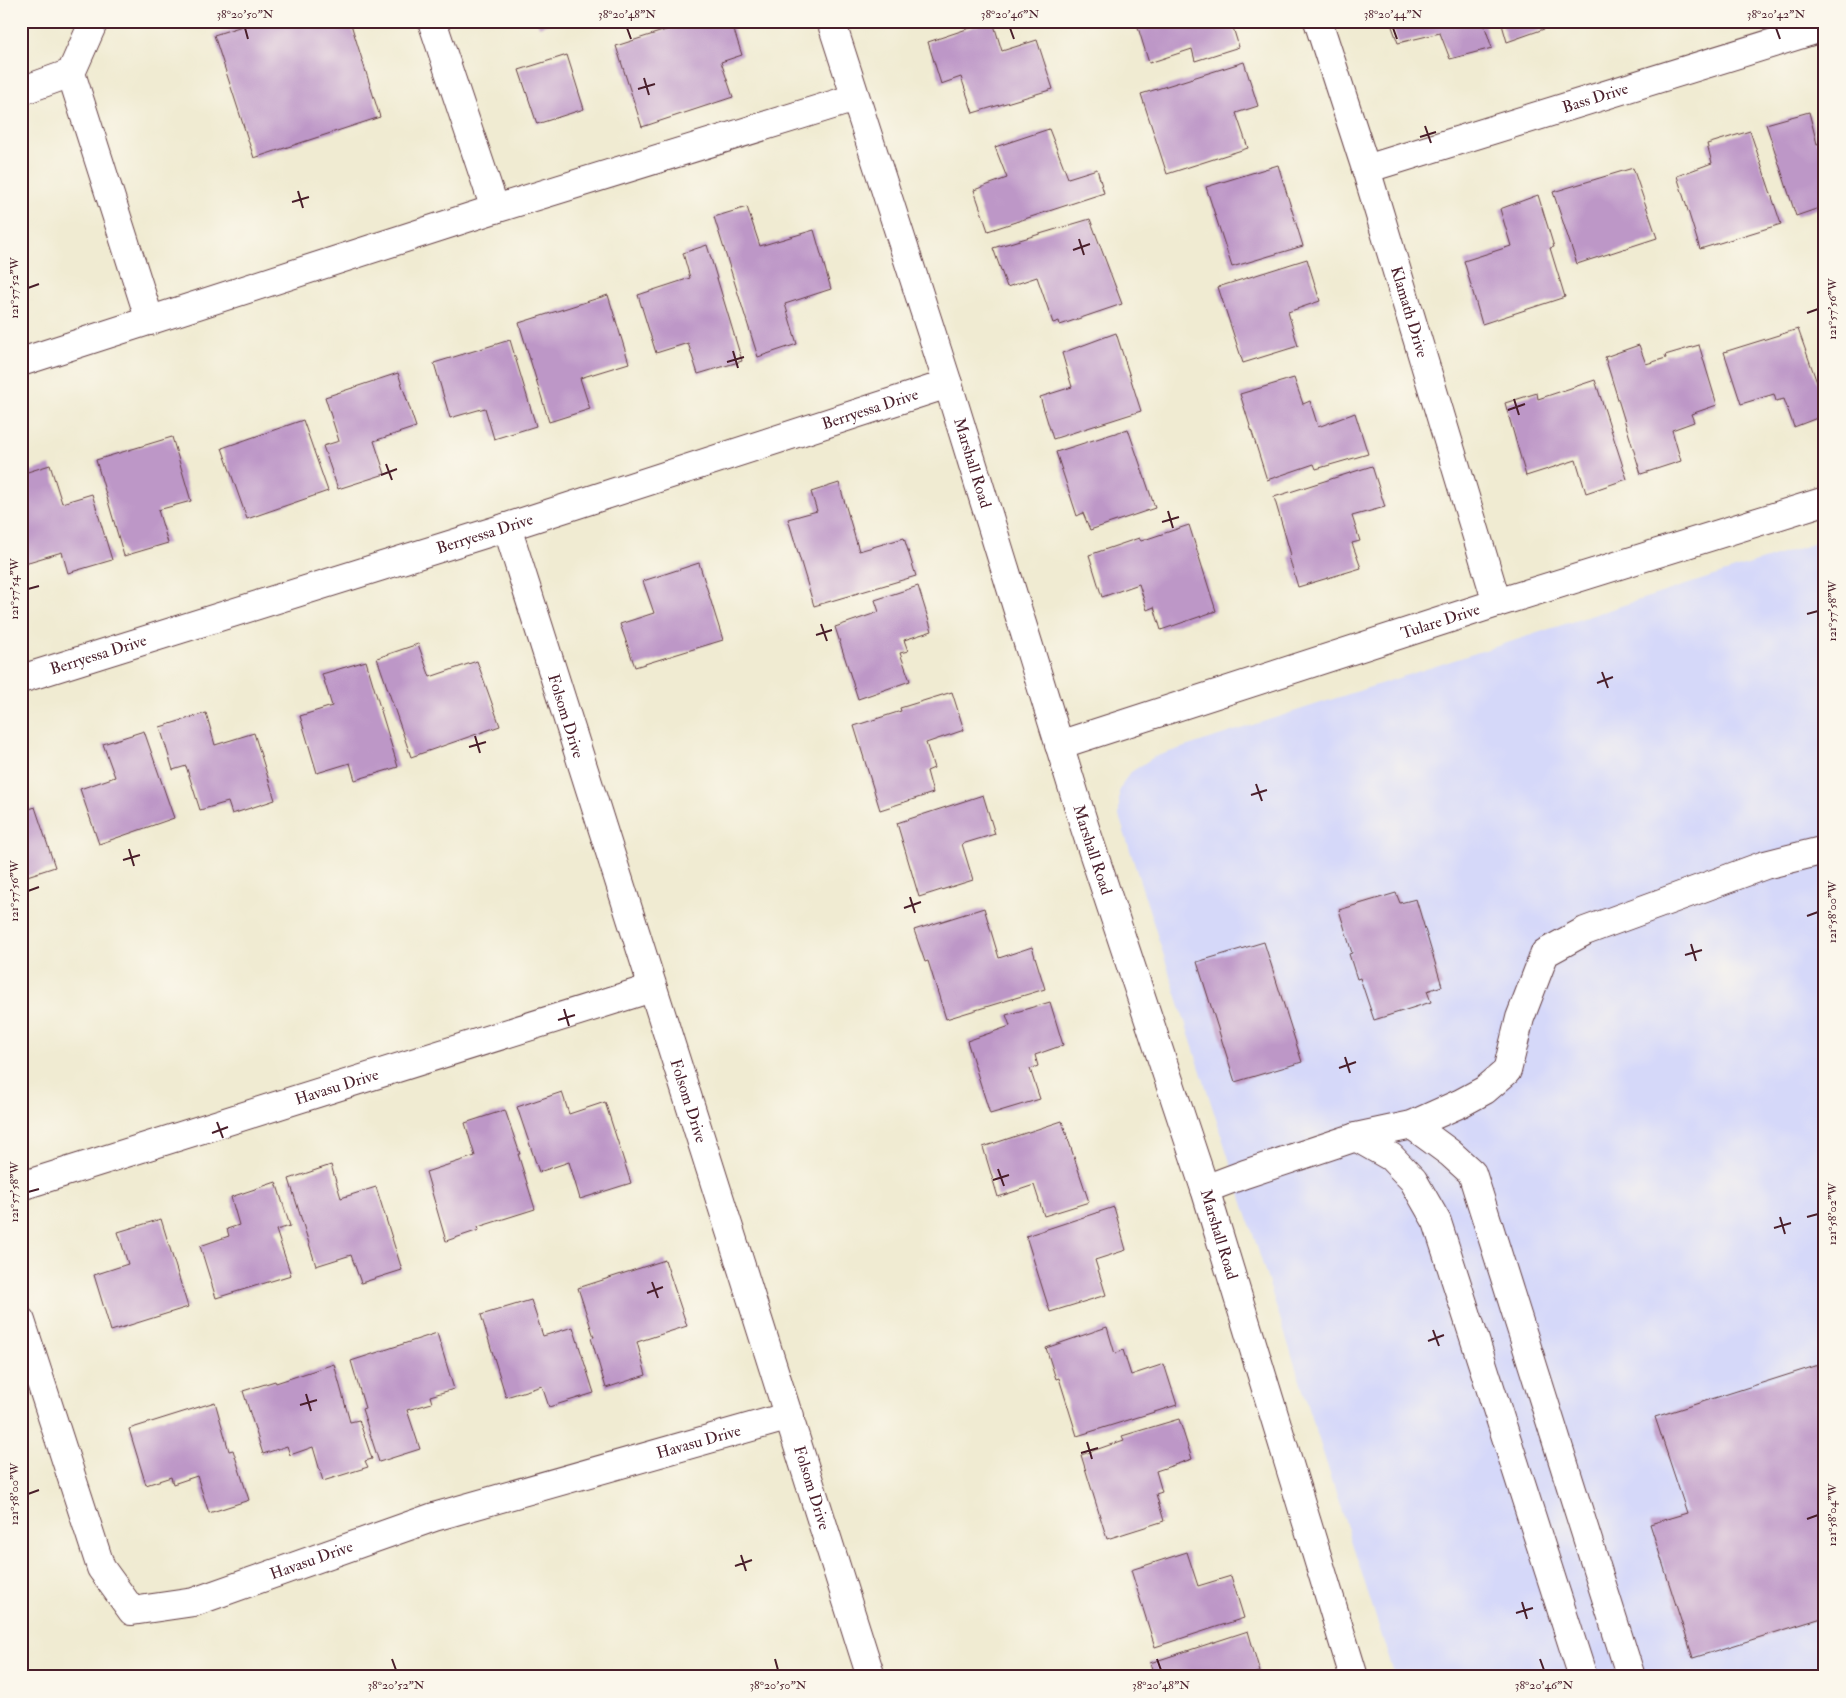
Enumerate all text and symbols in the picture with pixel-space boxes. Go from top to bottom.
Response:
text: 38°20'50"N [216,7,274,22]
text: 38°20'48"N [598,7,656,22]
text: 38°20'46"N [981,7,1039,22]
text: 38°20'44"N [1364,7,1423,22]
text: 38°20'42"N [1747,7,1805,22]
street label: Bass Drive [1560,78,1631,118]
text: 121°57'52"W [7,256,22,319]
street label: Klamath Drive [1386,264,1432,360]
text: 121°57'56"W [1825,277,1840,340]
street label: Berryessa Drive [819,384,921,434]
street label: Marshall Road [949,415,996,511]
street label: Berryessa Drive [434,509,536,558]
text: 121°57'54"W [7,557,22,620]
text: 121°57'58"W [1825,580,1840,642]
street label: Tulare Drive [1398,599,1483,643]
street label: Berryessa Drive [47,630,149,679]
street label: Folsom Drive [543,672,588,761]
street label: Marshall Road [1068,802,1117,897]
text: 121°57'56"W [7,859,22,922]
text: 121°58'00"W [1825,880,1840,943]
street label: Folsom Drive [666,1057,711,1146]
street label: Havasu Drive [292,1064,381,1109]
text: 121°57'58"W [7,1161,22,1223]
text: 121°58'02"W [1825,1182,1840,1245]
street label: Marshall Road [1196,1187,1242,1282]
street label: Havasu Drive [654,1420,743,1463]
street label: Folsom Drive [789,1443,834,1533]
text: 121°58'00"W [7,1462,22,1525]
text: 121°58'04"W [1825,1483,1840,1546]
street label: Havasu Drive [267,1536,356,1584]
text: 38°20'52"N [367,1678,425,1693]
text: 38°20'50"N [749,1678,807,1693]
text: 38°20'48"N [1132,1678,1190,1693]
text: 38°20'46"N [1515,1678,1573,1693]

